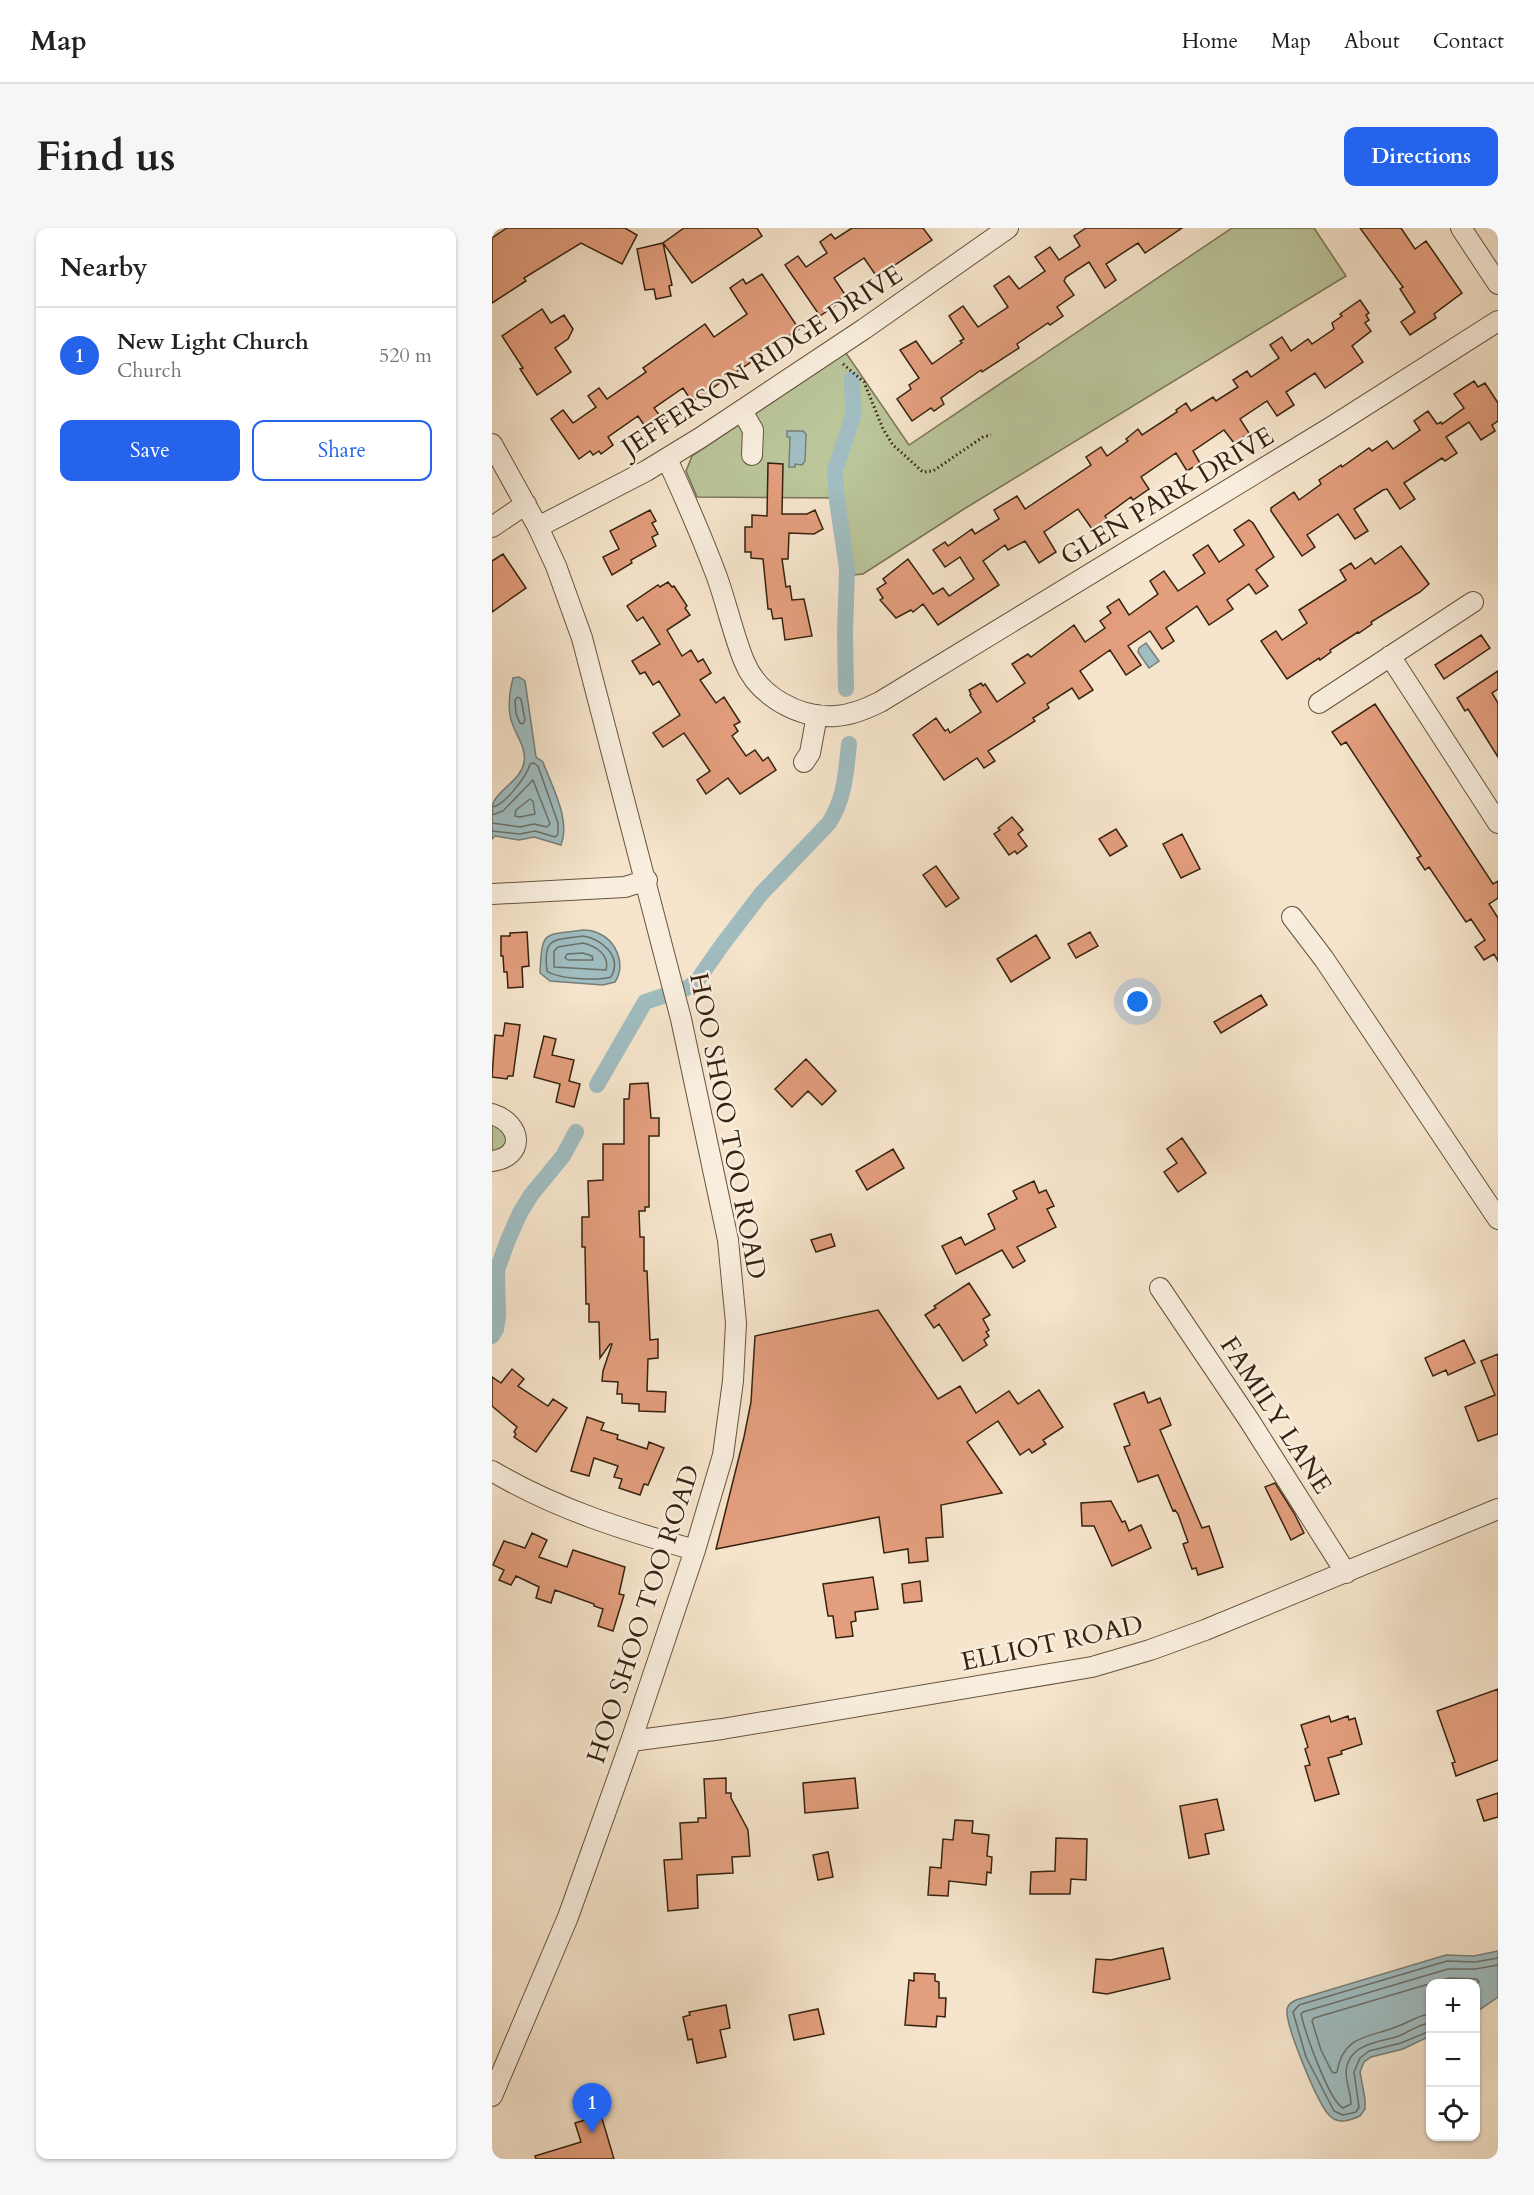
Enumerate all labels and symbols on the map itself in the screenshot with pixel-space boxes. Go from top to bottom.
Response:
street label: JEFFERSON RIDGE DRIVE [612,257,909,467]
street label: GLEN PARK DRIVE [1054,418,1280,574]
street label: HOO SHOO TOO ROAD [681,970,775,1282]
your location [1123,987,1152,1016]
street label: FAMILY LANE [1212,1329,1340,1501]
street label: HOO SHOO TOO ROAD [578,1460,708,1768]
street label: ELLIOT ROAD [958,1607,1146,1679]
pin: 1 [572,2084,612,2133]

